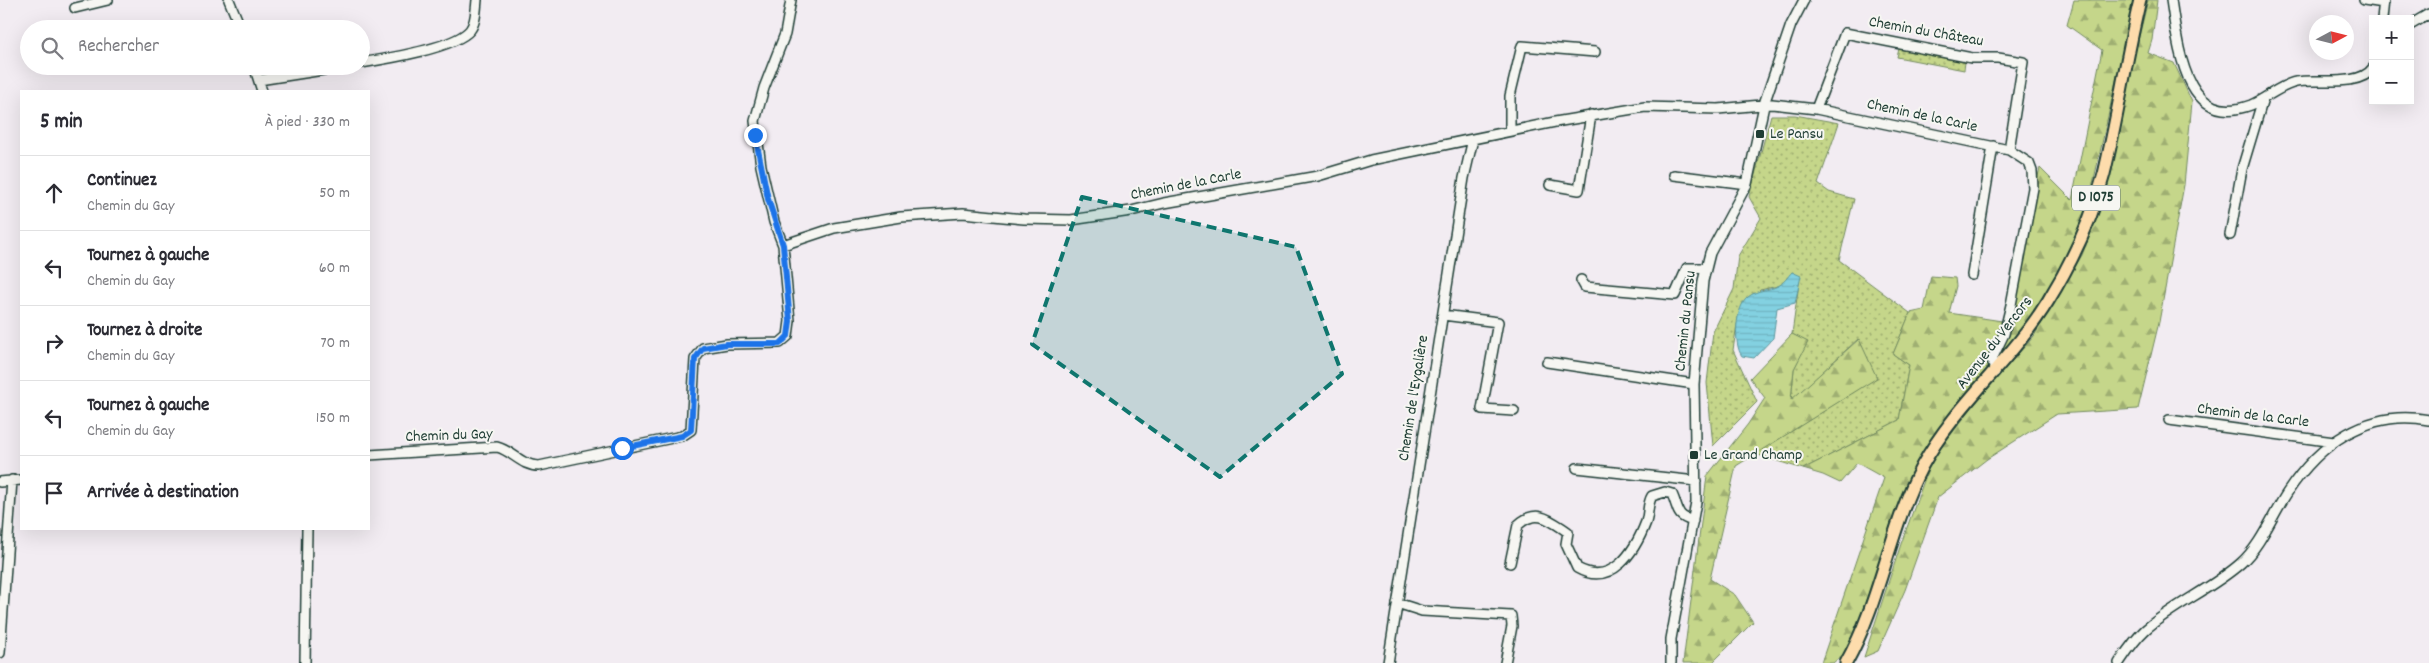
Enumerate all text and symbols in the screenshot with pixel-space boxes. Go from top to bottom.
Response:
street label: Chemin du Château [1867,11,1985,53]
north arrow [2309,15,2354,60]
map controls [2369,15,2414,105]
button: + [2369,15,2414,60]
search box [20,20,370,75]
icon: search [38,34,66,62]
text: Rechercher [78,34,159,61]
button: − [2369,60,2414,105]
street label: Chemin de la Carle [1865,93,1979,139]
text: 5 min [40,108,83,138]
text: À pied · 330 m [265,111,350,134]
place label: Le Pansu [1770,123,1823,146]
route end [744,124,767,147]
marker: Le Pansu [1754,128,1766,140]
street label: Chemin de la Carle [1129,163,1243,207]
text: Continuez [87,168,157,195]
icon: ahead [40,179,68,207]
text: 50 m [319,182,350,205]
road number: D 1075 [2072,186,2120,210]
text: Chemin du Gay [87,195,174,218]
text: Tournez à gauche [87,243,209,270]
icon: left [40,254,68,282]
text: 60 m [319,257,350,280]
street label: Chemin du Pansu [1669,269,1703,372]
text: Chemin du Gay [87,270,174,293]
street label: Avenue du Vercors [1951,291,2039,394]
text: Tournez à droite [87,318,202,345]
icon: right [40,329,68,357]
text: 70 m [320,332,350,355]
street label: Chemin de l'Eygalière [1393,333,1435,463]
text: Chemin du Gay [87,345,174,368]
text: Tournez à gauche [87,393,209,420]
street label: Chemin de la Carle [2196,398,2310,434]
icon: left [40,404,68,432]
text: 150 m [316,407,350,430]
text: Chemin du Gay [87,420,174,443]
street label: Chemin du Gay [405,423,494,449]
route start [611,437,634,460]
place label: Le Grand Champ [1704,444,1802,467]
marker: Le Grand Champ [1688,449,1700,461]
icon: arrive [40,479,68,507]
text: Arrivée à destination [87,480,239,507]

